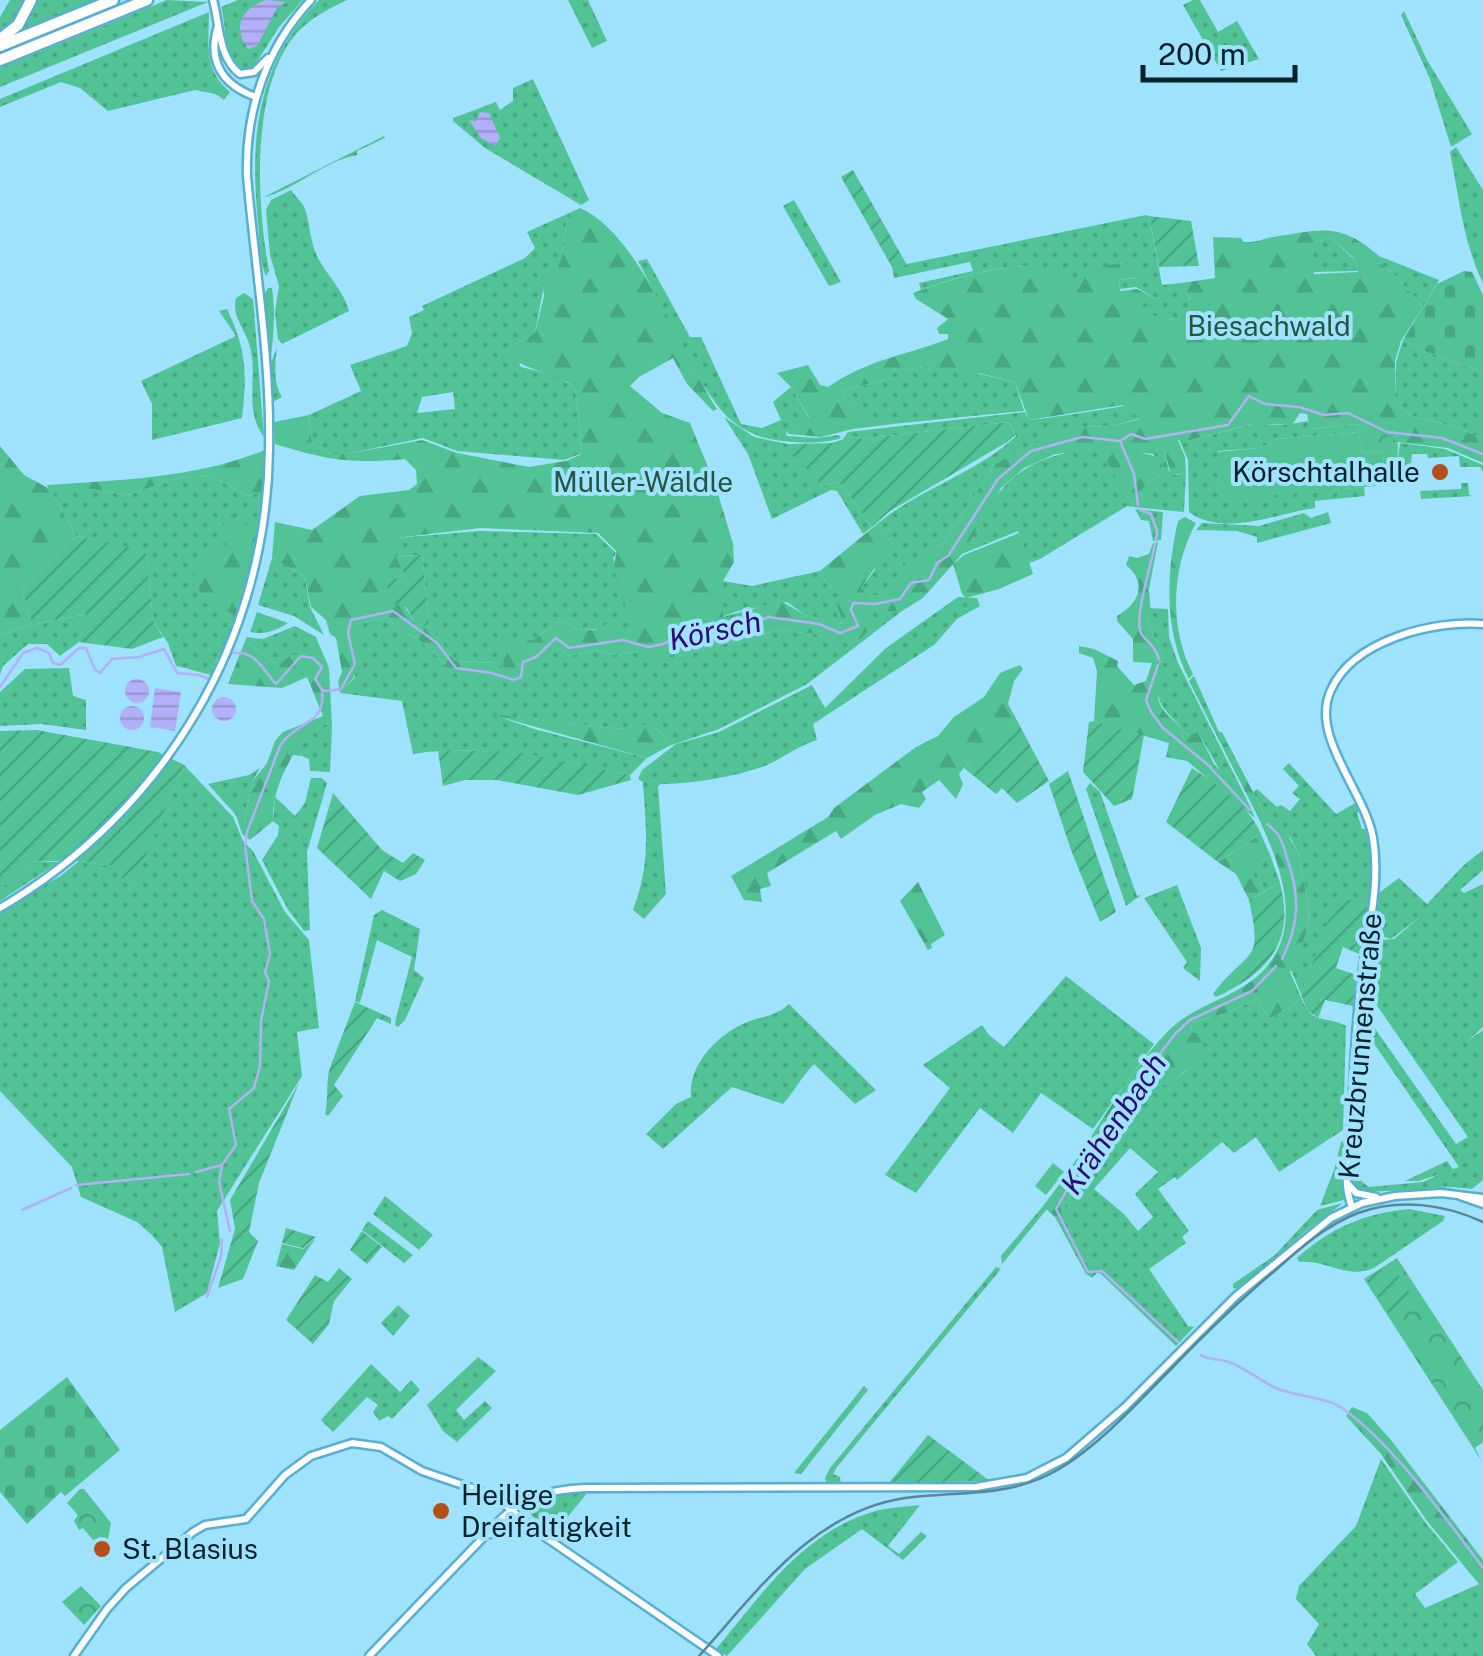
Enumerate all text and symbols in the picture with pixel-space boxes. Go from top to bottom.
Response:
scale bar [1143,20,1296,82]
text: 200 m [1158,36,1246,72]
park label: Biesachwald [1187,309,1351,342]
place label: Körschtalhalle [1232,455,1420,488]
marker: Körschtalhalle [1429,461,1451,483]
park label: Müller-Wäldle [553,465,733,498]
water label: Körsch [665,603,764,657]
street label: Kreuzbrunnenstraße [1331,912,1388,1180]
water label: Krähenbach [1053,1046,1174,1201]
place label: Heilige Dreifaltigkeit [461,1478,632,1543]
marker: Heilige Dreifaltigkeit [430,1500,452,1522]
place label: St. Blasius [122,1532,258,1565]
marker: St. Blasius [91,1538,113,1560]

